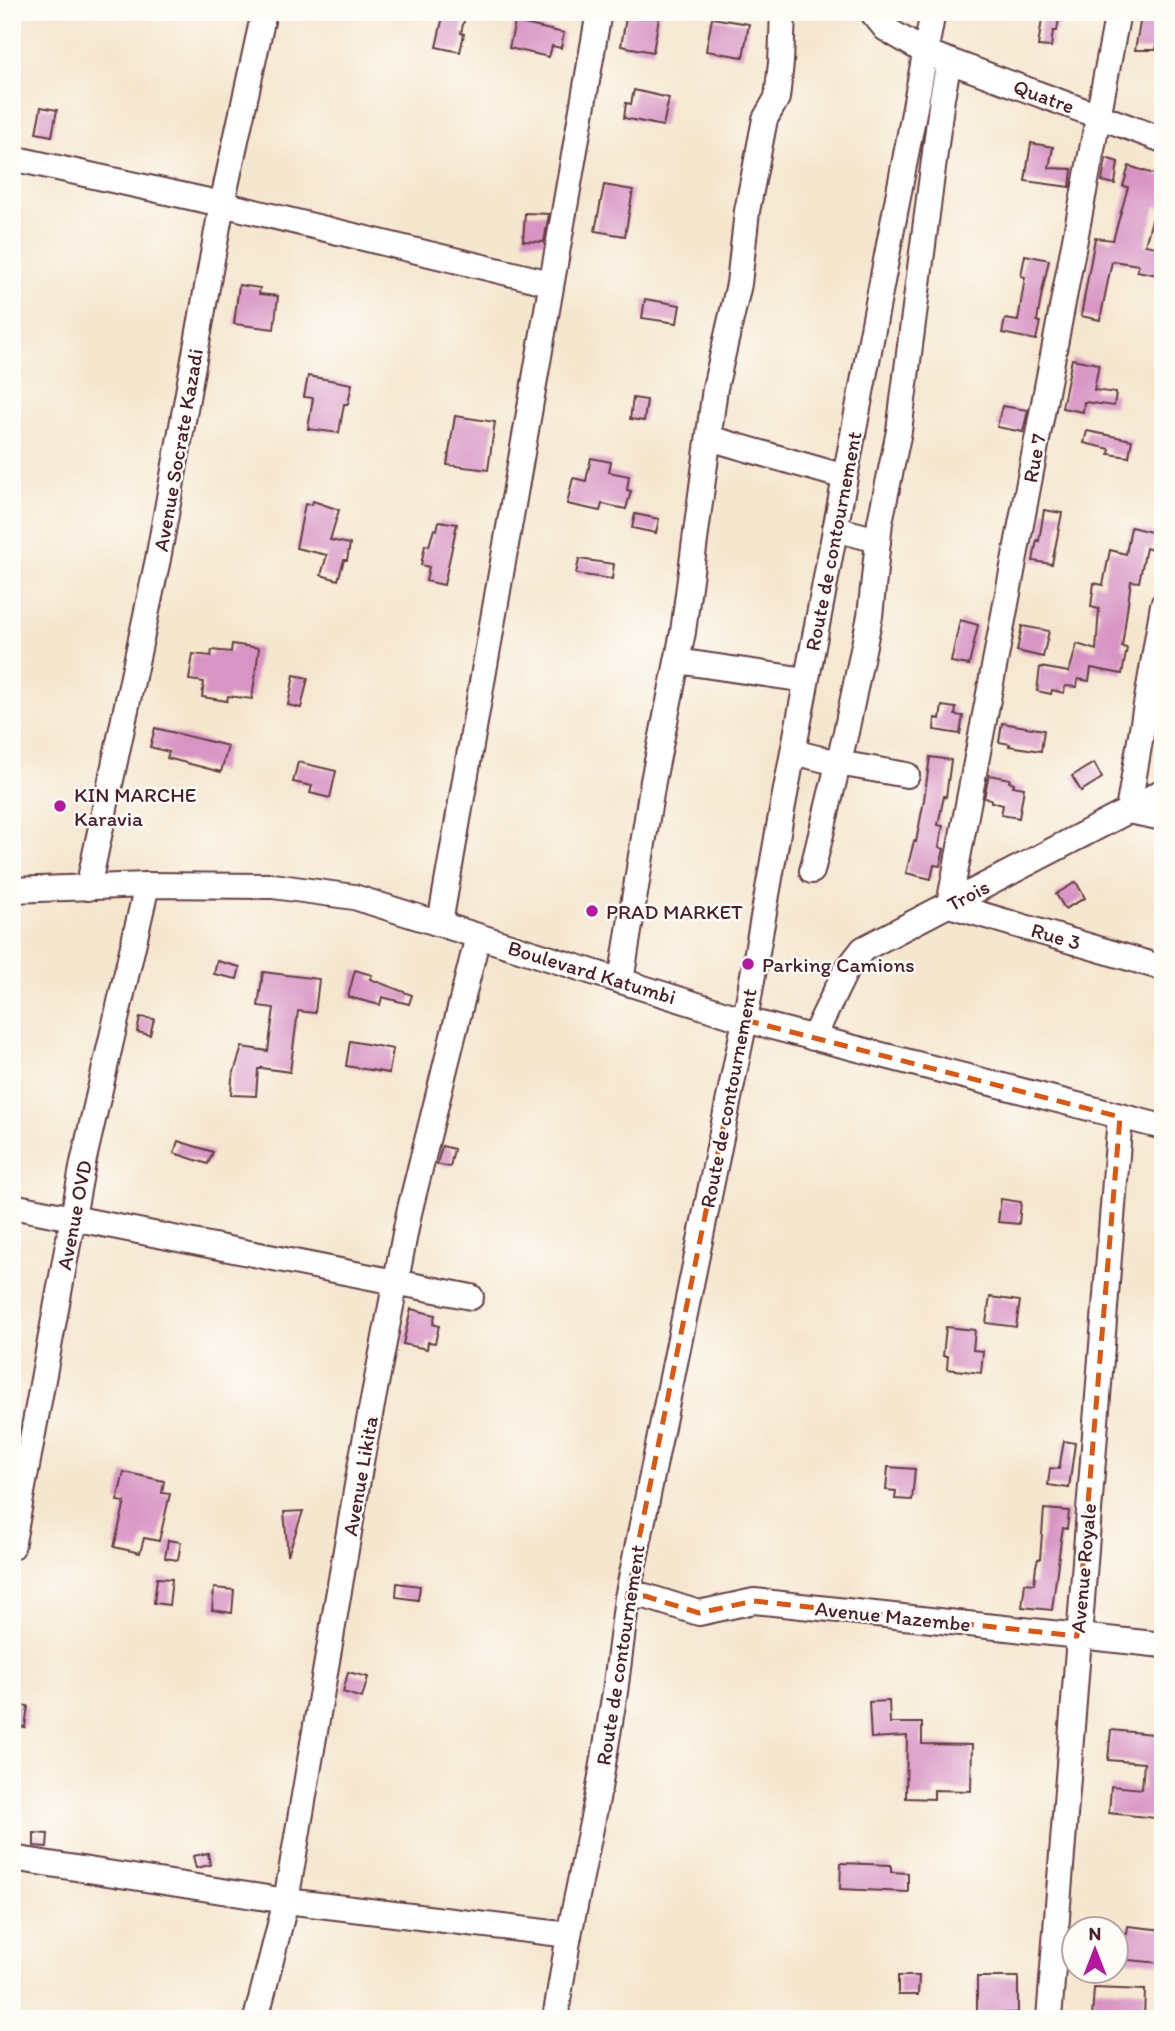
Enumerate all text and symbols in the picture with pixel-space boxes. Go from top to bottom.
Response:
street label: Quatre [1010,73,1078,119]
street label: Avenue Socrate Kazadi [148,347,208,553]
street label: Route de contournement [799,429,867,653]
street label: Rue 7 [1017,431,1051,485]
place label: KIN MARCHE Karavia [74,782,196,831]
marker: KIN MARCHE Karavia [52,798,68,814]
street label: Trois [943,874,993,916]
place label: PRAD MARKET [606,899,743,924]
marker: PRAD MARKET [584,903,600,919]
street label: Rue 3 [1028,917,1084,955]
street label: Boulevard Katumbi [505,935,679,1009]
place label: Parking Camions [762,952,915,977]
marker: Parking Camions [740,956,756,972]
street label: Route de contournement [694,986,762,1210]
street label: Avenue OVD [51,1158,97,1272]
street label: Avenue Likita [337,1414,383,1538]
street label: Avenue Royale [1065,1502,1101,1634]
street label: Route de contournement [590,1543,650,1767]
street label: Avenue Mazembe [814,1595,972,1637]
north arrow [1060,1916,1130,1986]
text: N [1089,1922,1101,1945]

